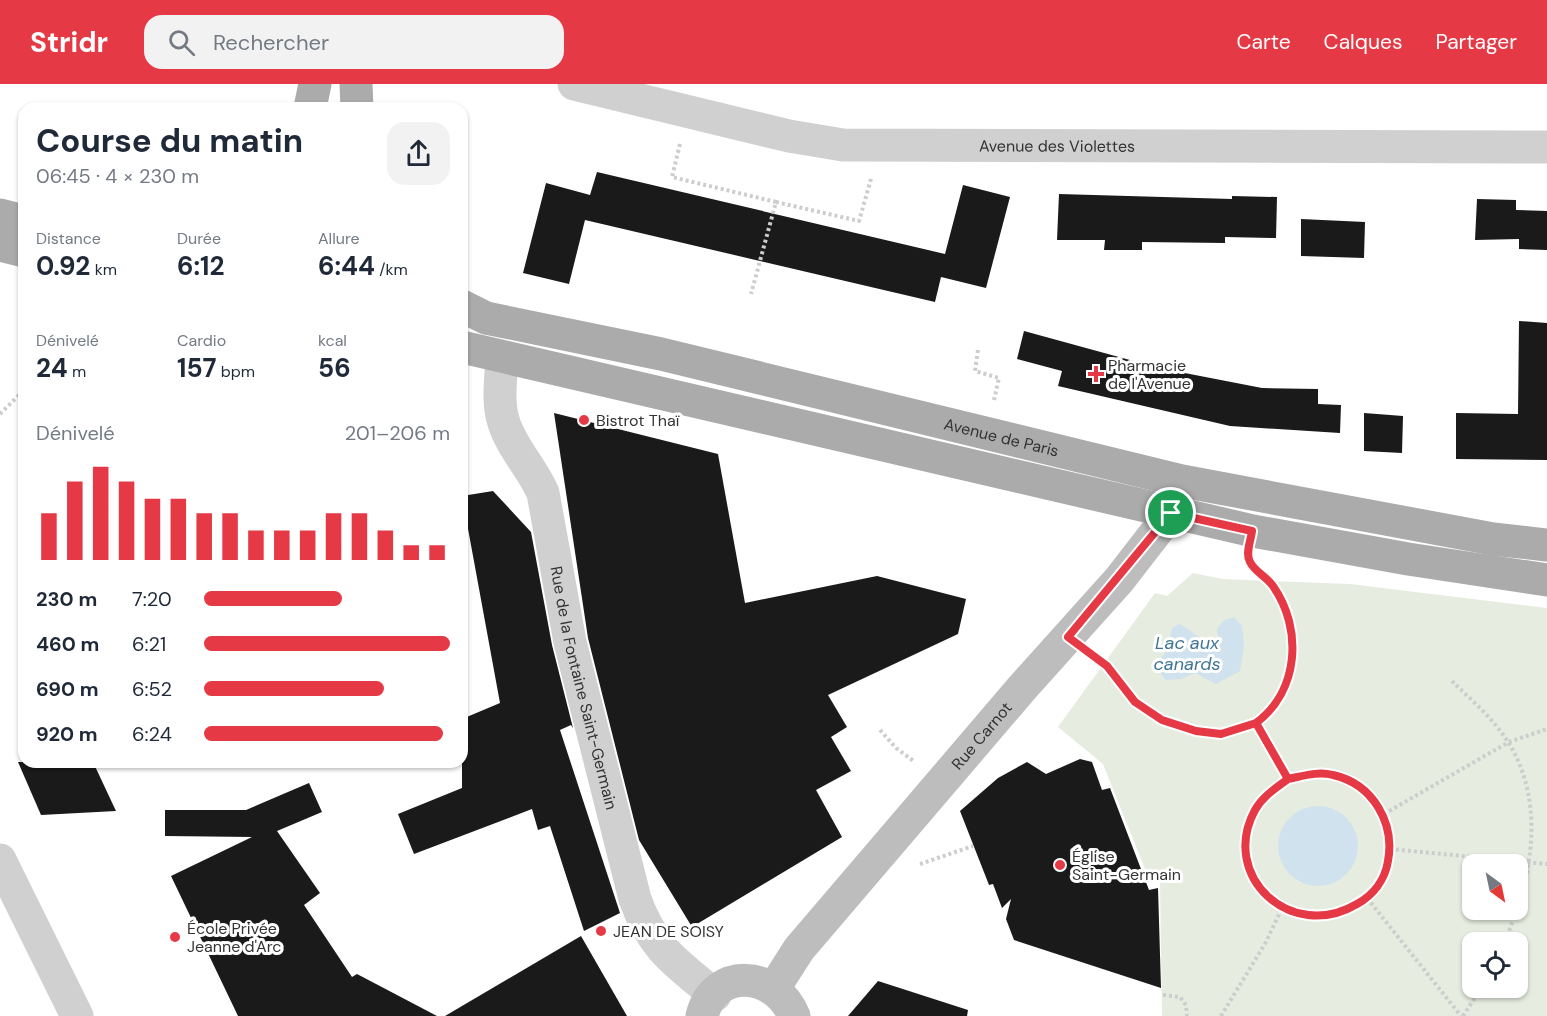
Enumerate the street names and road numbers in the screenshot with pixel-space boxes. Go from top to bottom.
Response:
street label: Avenue des Violettes [979,135,1135,157]
street label: Avenue de Paris [942,413,1061,462]
street label: Rue de la Fontaine Saint-Germain [545,565,622,812]
street label: Rue Carnot [947,698,1017,774]

